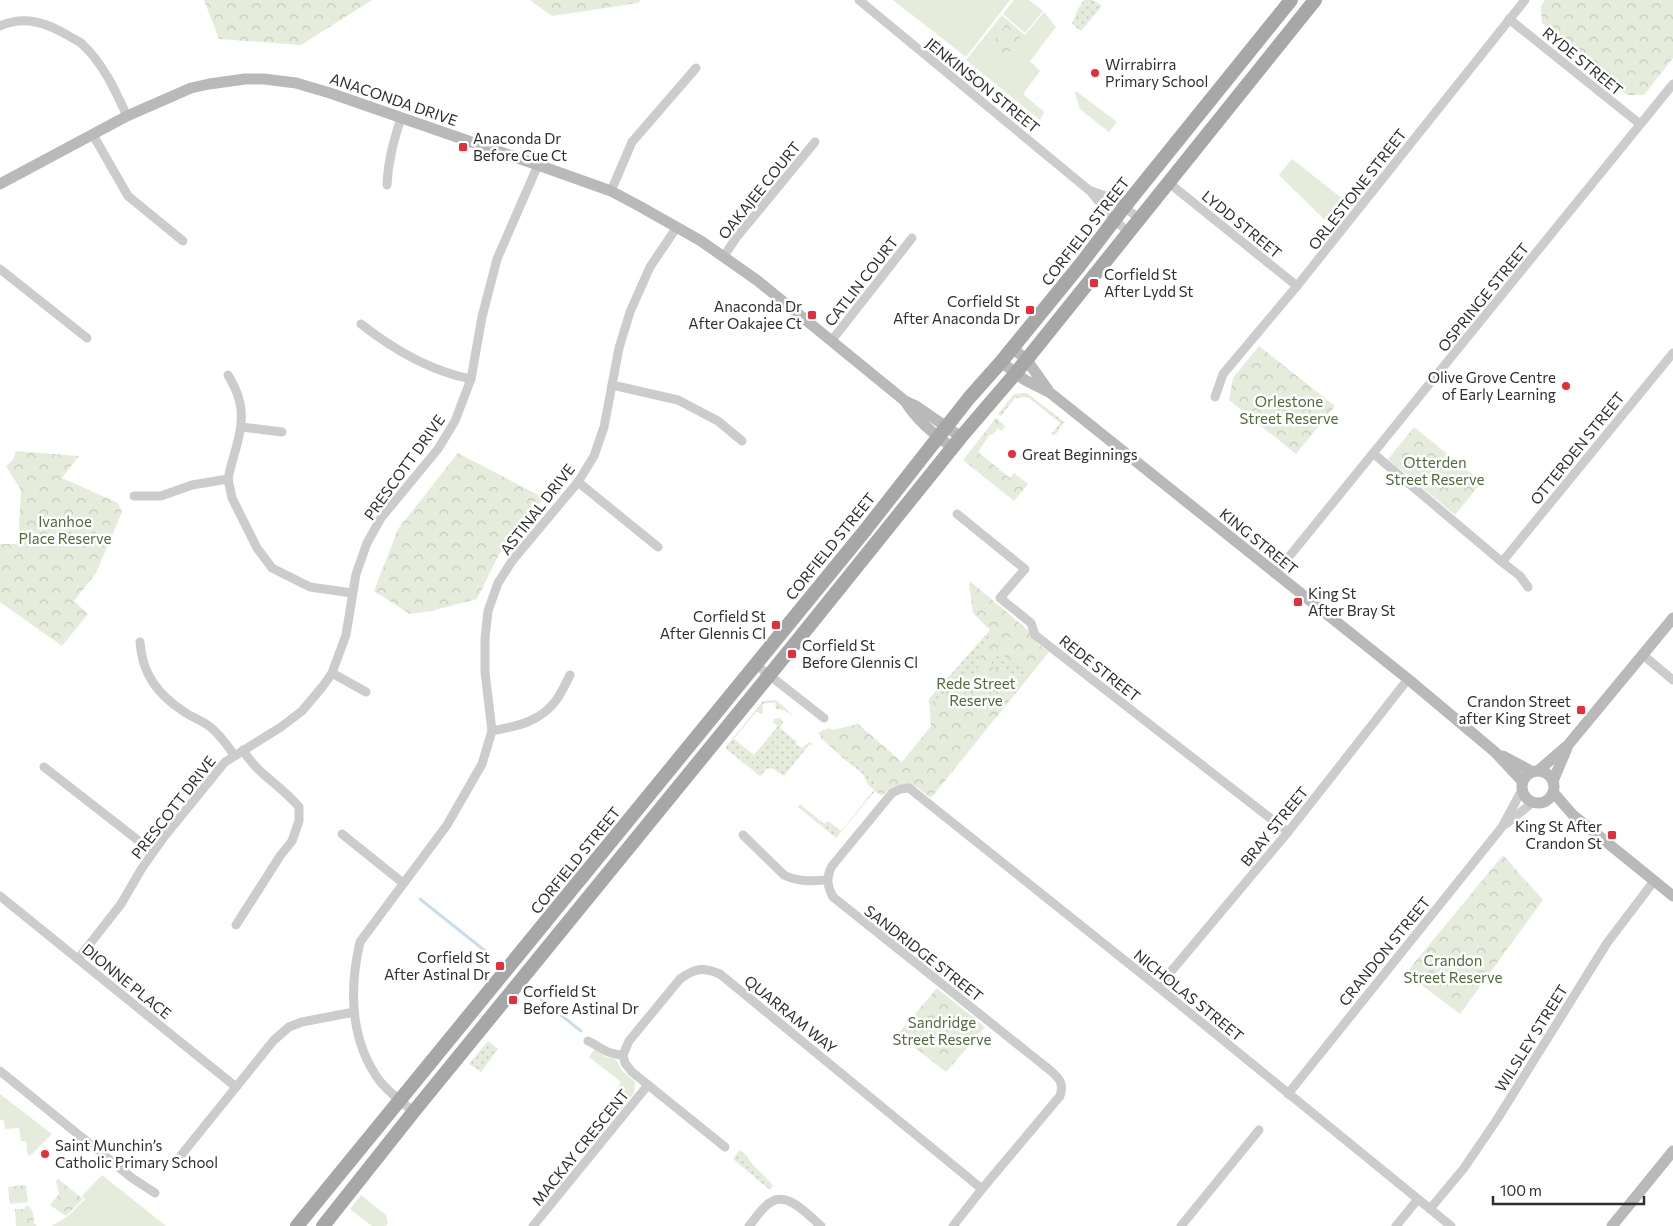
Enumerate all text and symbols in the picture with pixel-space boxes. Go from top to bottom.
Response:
street label: RYDE STREET [1539,23,1627,99]
street label: JENKINSON STREET [923,34,1044,137]
place label: Wirrabirra Primary School [1105,55,1208,90]
marker: Wirrabirra Primary School [1089,67,1101,79]
street label: ANACONDA DRIVE [328,69,460,129]
street label: ORLESTONE STREET [1304,125,1410,253]
place label: Anaconda Dr Before Cue Ct [473,129,567,164]
street label: OAKAJEE COURT [714,137,804,242]
marker: Anaconda Dr Before Cue Ct [457,141,469,153]
street label: CORFIELD STREET [1037,173,1133,289]
street label: LYDD STREET [1198,186,1286,262]
street label: CATLIN COURT [820,232,902,329]
street label: OSPRINGE STREET [1434,239,1533,355]
place label: Corfield St After Lydd St [1104,265,1194,300]
marker: Corfield St After Lydd St [1088,277,1100,289]
place label: Corfield St After Anaconda Dr [893,292,1020,327]
place label: Anaconda Dr After Oakajee Ct [688,297,802,332]
marker: Corfield St After Anaconda Dr [1024,304,1036,316]
marker: Anaconda Dr After Oakajee Ct [806,309,818,321]
place label: Olive Grove Centre of Early Learning [1428,368,1556,403]
marker: Olive Grove Centre of Early Learning [1560,380,1572,392]
street label: OTTERDEN STREET [1526,388,1628,508]
park label: Orlestone Street Reserve [1240,392,1338,427]
street label: PRESCOTT DRIVE [360,411,448,523]
place label: Great Beginnings [1022,445,1138,463]
marker: Great Beginnings [1006,448,1018,460]
park label: Otterden Street Reserve [1386,453,1484,488]
street label: ASTINAL DRIVE [496,460,578,558]
street label: CORFIELD STREET [781,489,879,603]
street label: KING STREET [1216,504,1302,578]
park label: Ivanhoe Place Reserve [19,512,111,547]
place label: King St After Bray St [1308,584,1395,619]
marker: King St After Bray St [1292,596,1304,608]
place label: Corfield St After Glennis Cl [660,607,766,642]
marker: Corfield St After Glennis Cl [770,619,782,631]
street label: REDE STREET [1056,631,1144,705]
place label: Corfield St Before Glennis Cl [802,636,918,671]
marker: Corfield St Before Glennis Cl [786,648,798,660]
park label: Rede Street Reserve [936,674,1016,709]
place label: Crandon Street after King Street [1458,692,1571,727]
marker: Crandon Street after King Street [1575,704,1587,716]
street label: PRESCOTT DRIVE [127,752,219,862]
street label: BRAY STREET [1236,782,1312,869]
street label: CORFIELD STREET [526,803,624,917]
place label: King St After Crandon St [1515,817,1602,852]
marker: King St After Crandon St [1606,829,1618,841]
street label: CRANDON STREET [1334,893,1434,1009]
street label: SANDRIDGE STREET [861,901,987,1005]
street label: DIONNE PLACE [79,940,175,1022]
street label: NICHOLAS STREET [1131,945,1248,1045]
place label: Corfield St After Astinal Dr [384,948,490,983]
park label: Crandon Street Reserve [1404,951,1502,986]
marker: Corfield St After Astinal Dr [494,960,506,972]
street label: QUARRAM WAY [741,971,841,1057]
street label: WILSLEY STREET [1491,981,1571,1095]
place label: Corfield St Before Astinal Dr [523,982,639,1017]
marker: Corfield St Before Astinal Dr [507,994,519,1006]
park label: Sandridge Street Reserve [893,1013,991,1048]
street label: MACKAY CRESCENT [528,1085,633,1209]
place label: Saint Munchin’s Catholic Primary School [55,1136,218,1171]
marker: Saint Munchin’s Catholic Primary School [39,1148,51,1160]
scale bar [1493,1174,1644,1206]
text: 100 m [1500,1181,1542,1199]

